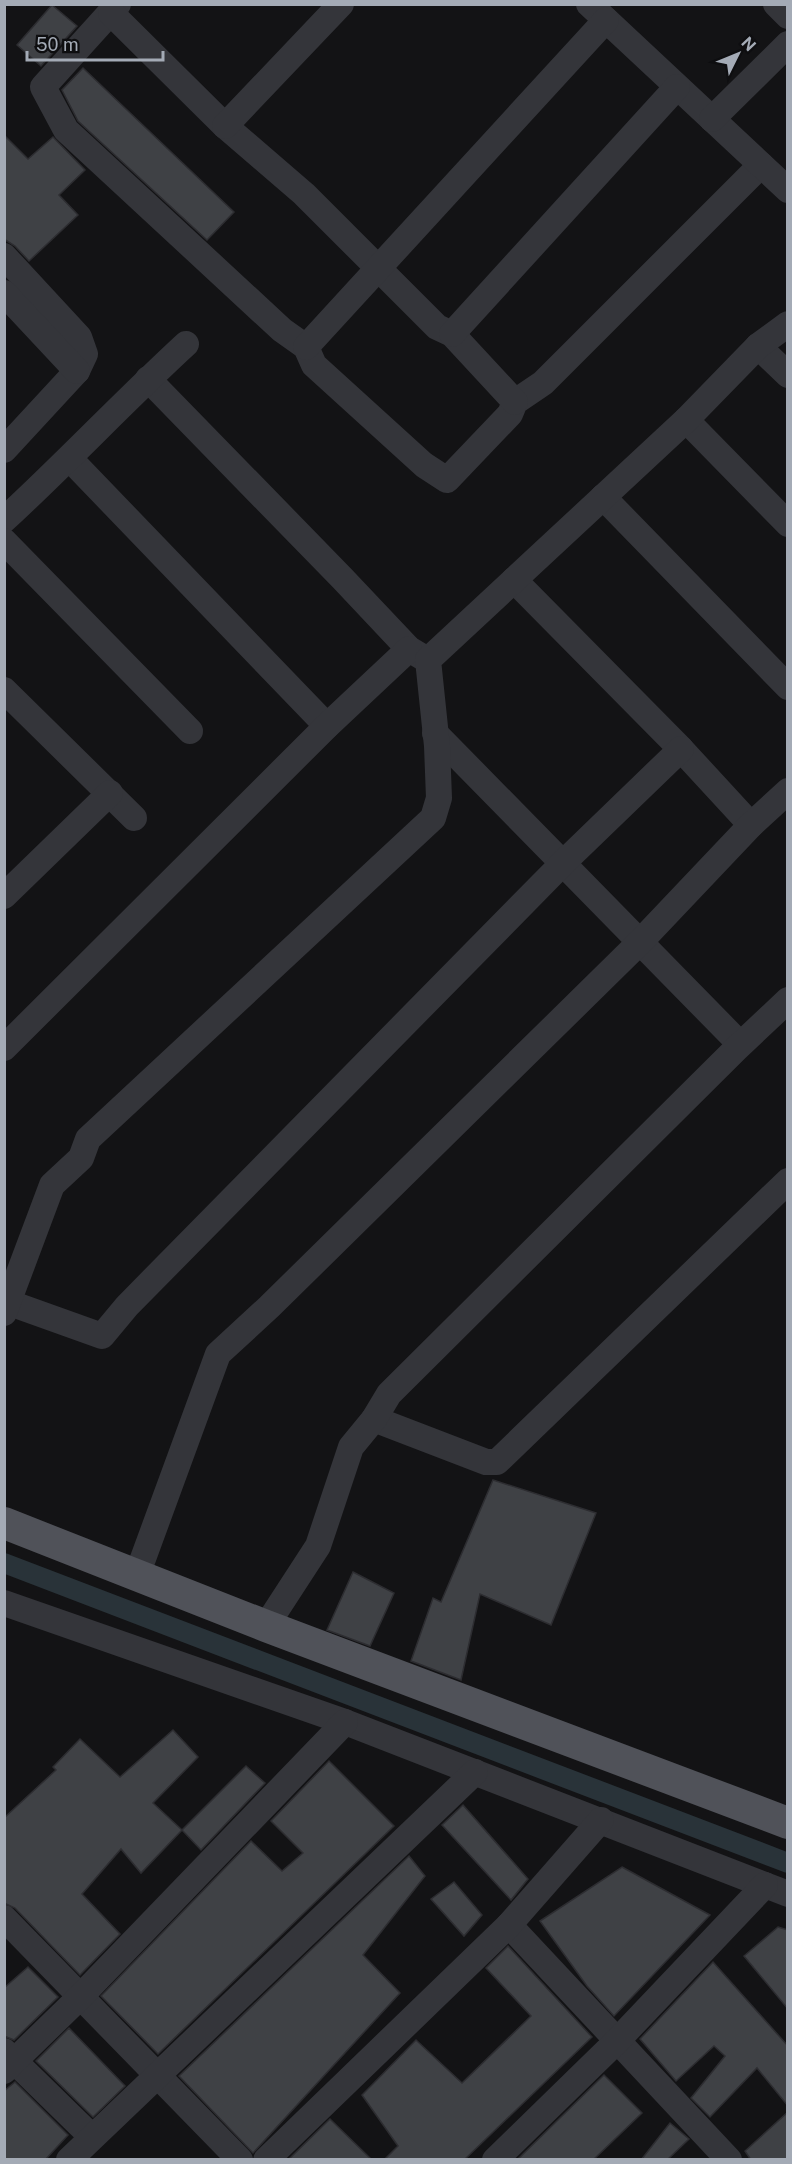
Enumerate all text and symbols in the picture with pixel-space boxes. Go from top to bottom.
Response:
scale bar [27,24,164,62]
north arrow [708,24,768,84]
text: N [737,33,760,55]
text: 50 m [36,34,79,55]

